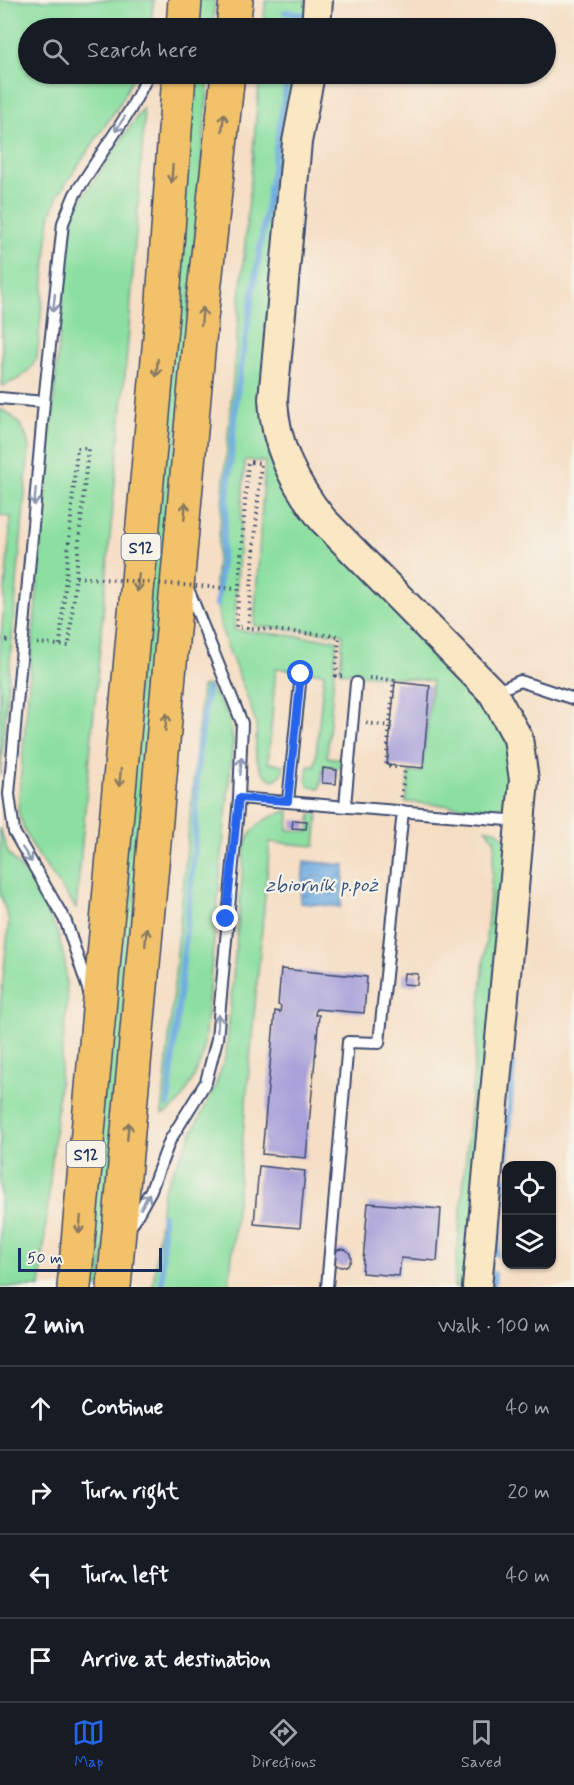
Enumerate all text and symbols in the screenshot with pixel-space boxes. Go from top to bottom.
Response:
search box [18,18,556,84]
icon: search [39,35,72,68]
text: Search here [87,37,198,65]
one-way arrow [218,113,229,133]
one-way arrow [114,116,127,133]
one-way arrow [166,163,177,183]
one-way arrow [48,292,59,312]
one-way arrow [197,307,208,327]
one-way arrow [151,358,162,378]
one-way arrow [30,487,41,506]
one-way arrow [180,501,191,521]
road number: S12 [122,534,160,560]
one-way arrow [132,573,143,593]
route start [287,660,313,686]
one-way arrow [161,712,172,732]
one-way arrow [236,756,247,776]
one-way arrow [114,767,125,787]
one-way arrow [21,846,33,863]
water label: zbiornik p.poż [265,872,379,899]
route end [212,905,238,931]
one-way arrow [141,927,152,947]
one-way arrow [213,1013,224,1033]
one-way arrow [123,1122,134,1141]
road number: S12 [66,1141,106,1167]
map controls [502,1161,556,1269]
button: locate [502,1161,556,1215]
one-way arrow [139,1193,151,1210]
one-way arrow [74,1214,85,1234]
button: layers [502,1215,556,1269]
scale bar [18,1245,162,1272]
text: 50 m [27,1248,63,1269]
text: 2 min [24,1309,85,1343]
text: Walk · 100 m [438,1313,550,1340]
icon: ahead [24,1392,57,1425]
text: Continue [81,1394,163,1422]
text: 40 m [506,1395,550,1422]
icon: right [24,1476,57,1509]
text: Turn right [81,1478,179,1506]
text: 20 m [507,1479,550,1506]
icon: left [24,1560,57,1593]
text: Turn left [81,1562,169,1590]
text: 40 m [506,1563,550,1590]
icon: arrive [24,1644,57,1677]
text: Arrive at destination [81,1646,271,1674]
tab: Map [72,1716,105,1773]
tab: Directions [250,1716,316,1773]
tab: Saved [461,1716,502,1773]

